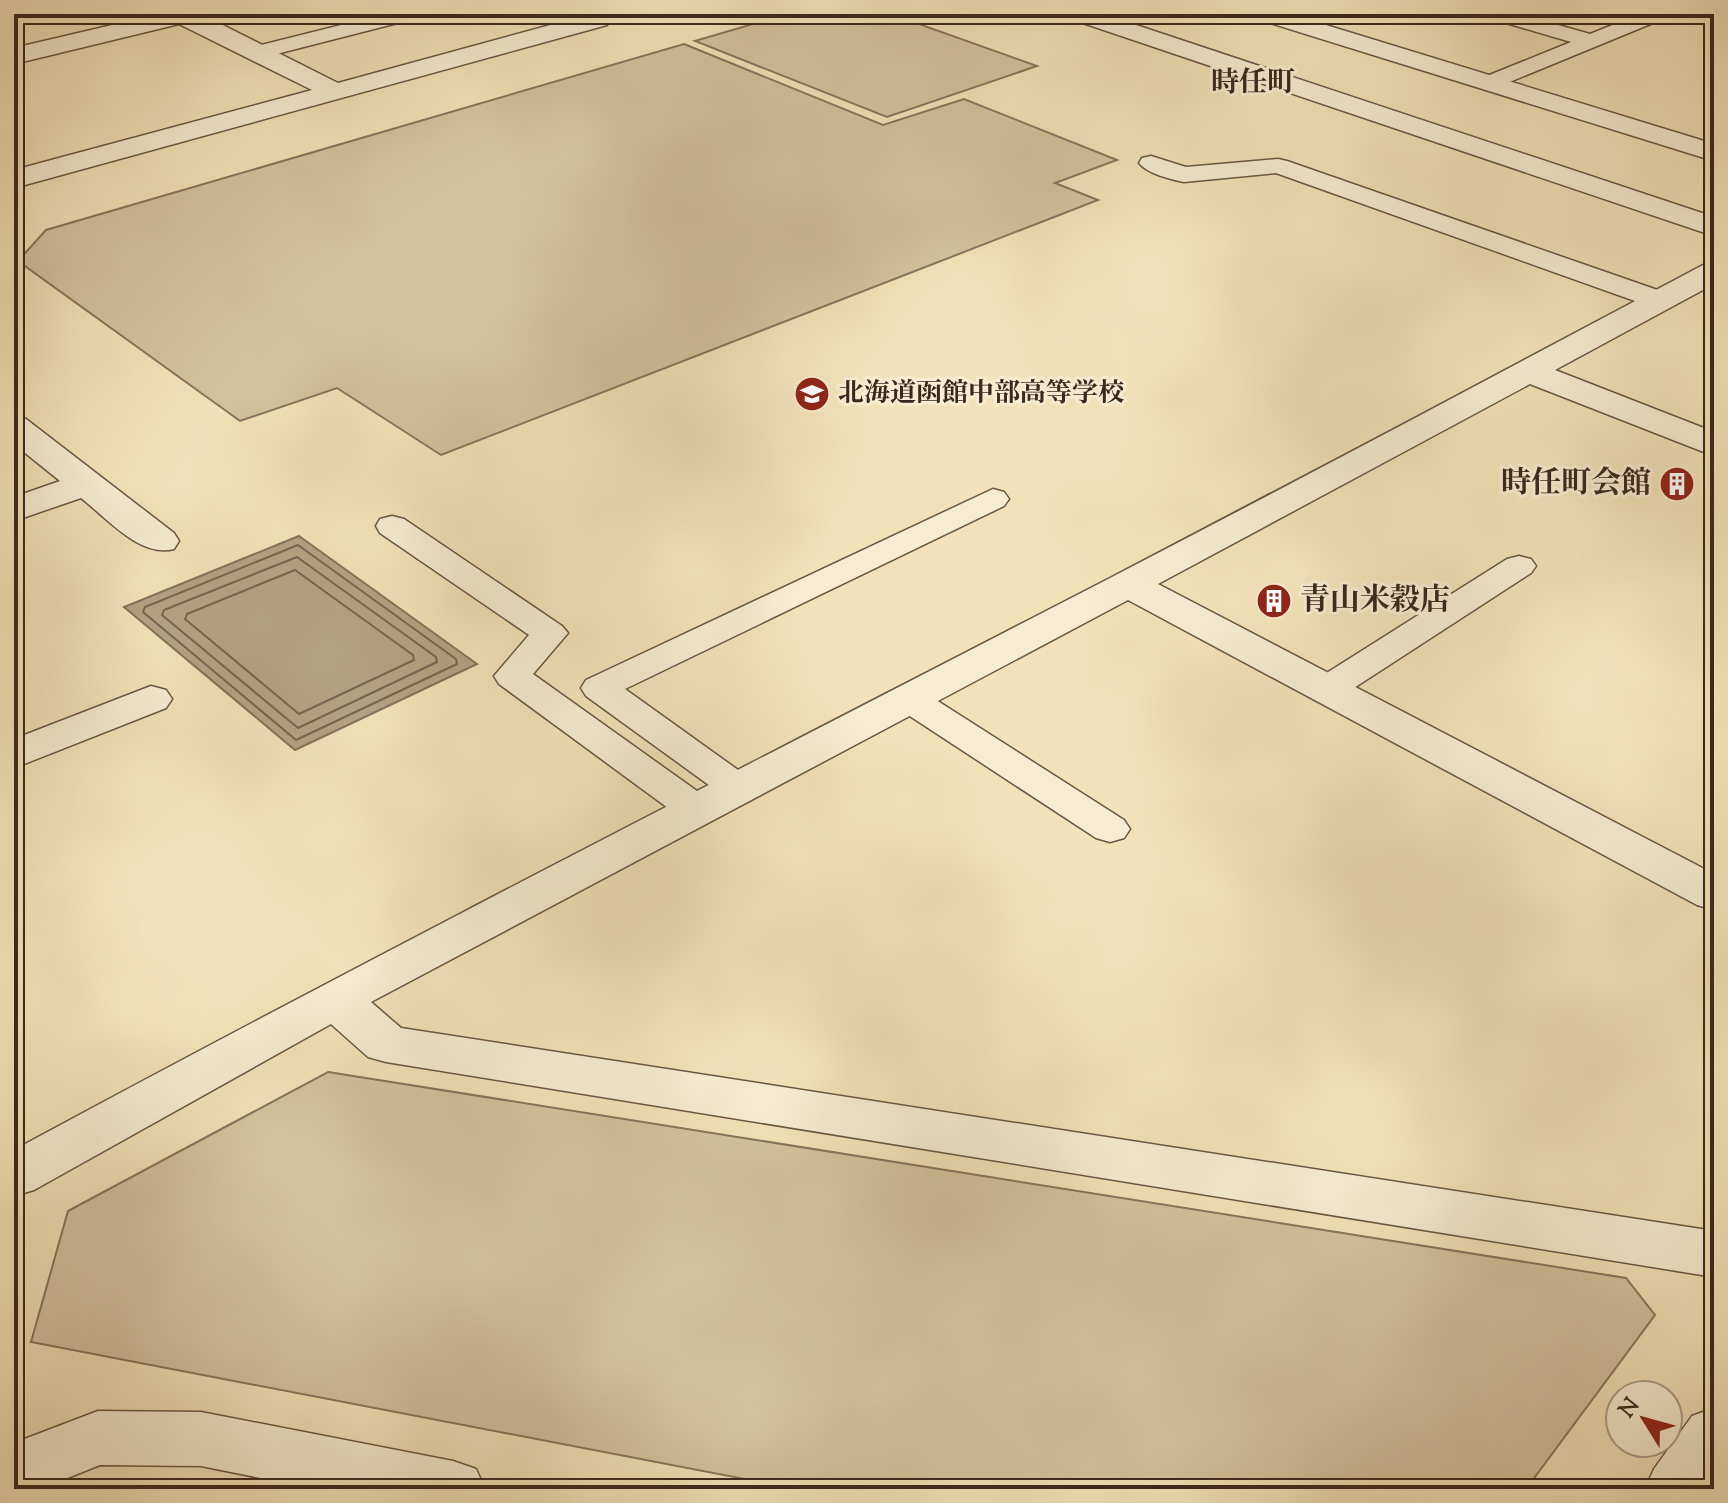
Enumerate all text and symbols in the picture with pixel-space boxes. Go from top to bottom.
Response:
district label: 時任町 [1211,64,1295,104]
school or university icon: 北海道函館中部高等学校 [793,375,831,413]
place label: 北海道函館中部高等学校 [838,376,1124,413]
place label: 時任町会館 [1501,463,1651,506]
building icon: 時任町会館 [1658,465,1696,503]
place label: 青山米穀店 [1300,580,1450,623]
building icon: 青山米穀店 [1255,582,1293,620]
north arrow [1604,1379,1684,1459]
text: N [1612,1392,1649,1425]

